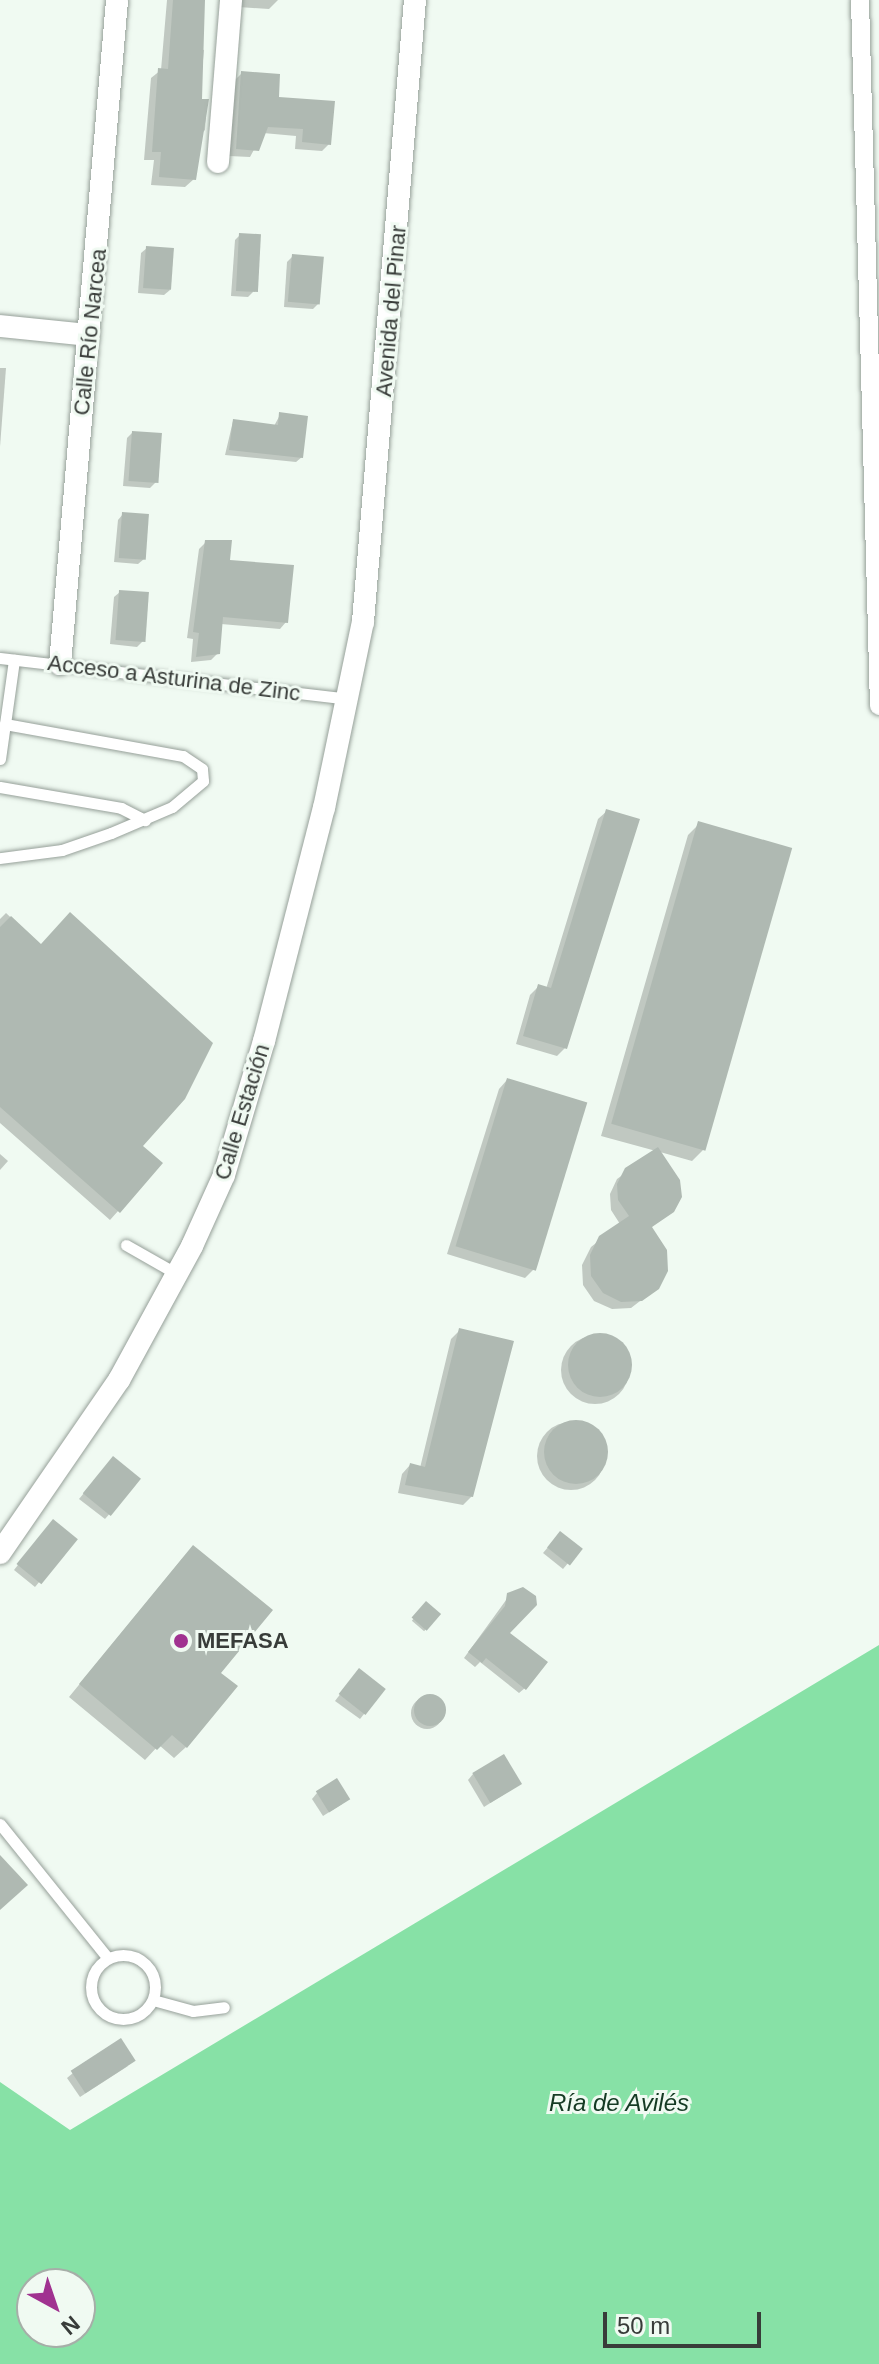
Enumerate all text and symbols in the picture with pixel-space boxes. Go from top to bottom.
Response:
street label: Avenida del Pinar [370,224,412,398]
street label: Calle Río Narcea [68,247,112,417]
street label: Acceso a Asturina de Zinc [46,649,302,707]
street label: Calle Estación [209,1041,275,1183]
place label: MEFASA [197,1628,289,1654]
marker: MEFASA [172,1632,190,1650]
water label: Ría de Avilés [549,2089,689,2117]
north arrow [16,2268,96,2348]
scale bar [607,2296,765,2346]
text: N [56,2311,85,2340]
text: 50 m [617,2312,670,2339]

